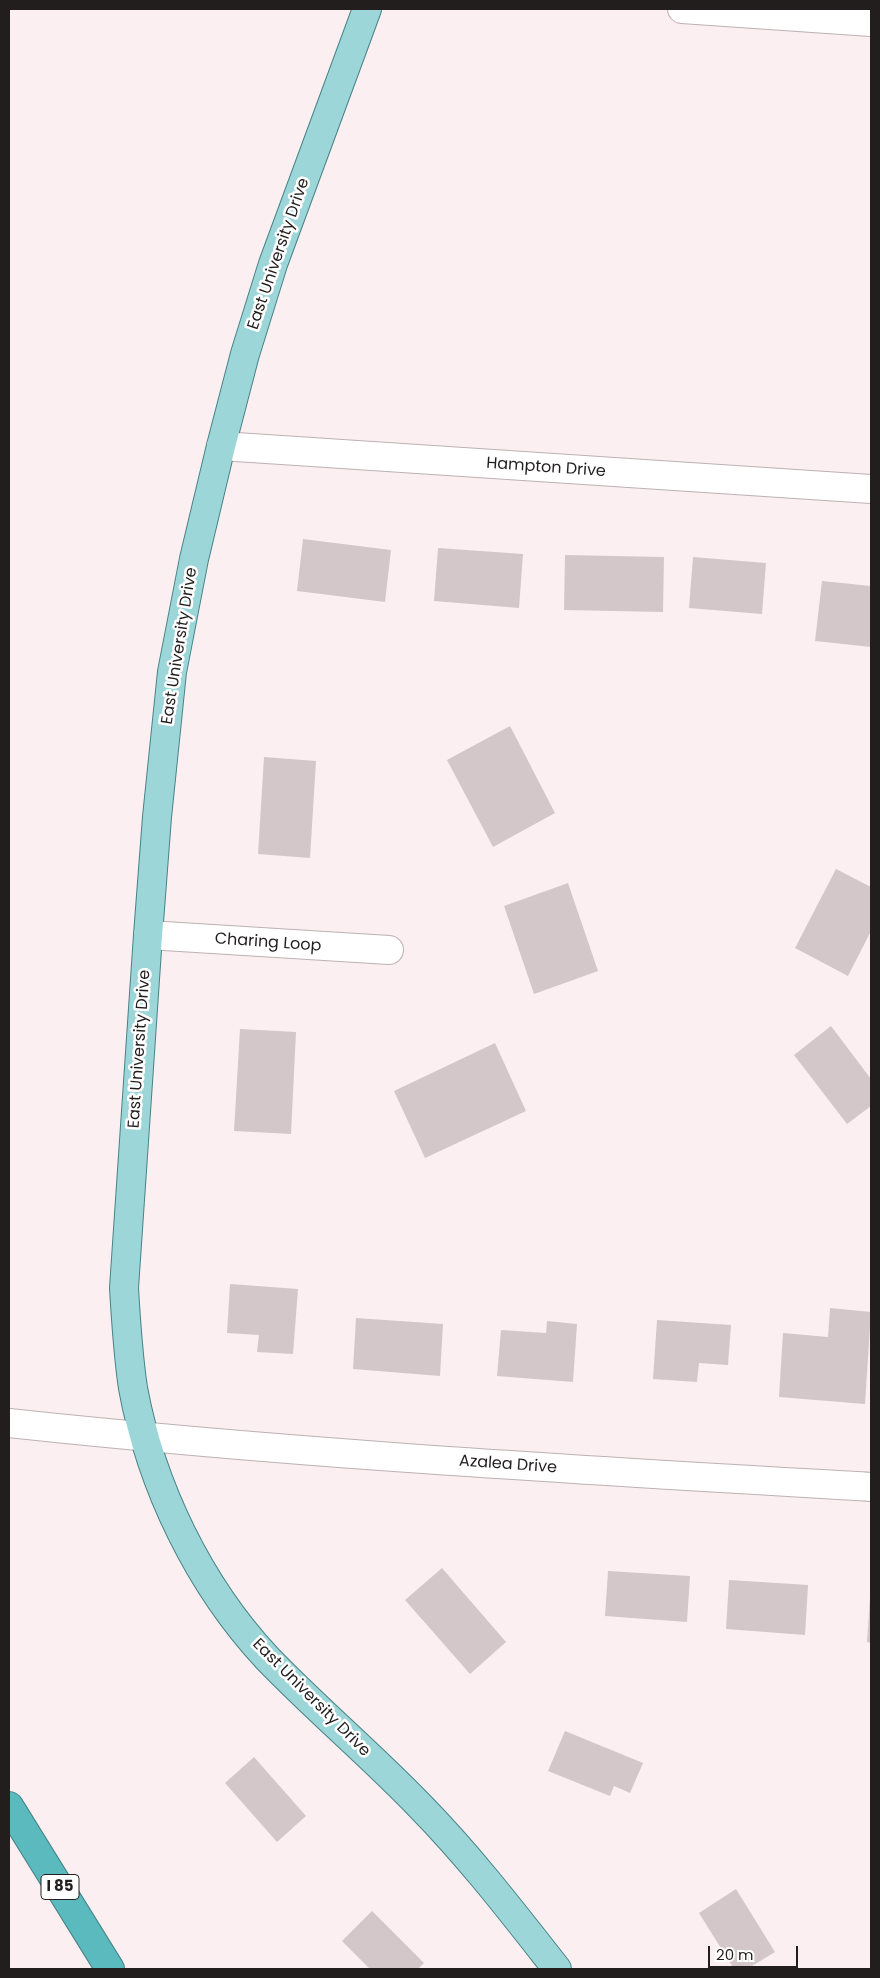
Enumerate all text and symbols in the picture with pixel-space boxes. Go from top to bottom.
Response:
street label: East University Drive [244,176,314,332]
street label: Hampton Drive [486,454,606,482]
street label: East University Drive [158,566,202,726]
street label: Charing Loop [214,930,322,956]
street label: East University Drive [125,969,155,1129]
street label: Azalea Drive [458,1452,558,1478]
street label: East University Drive [248,1635,374,1761]
road number: I 85 [41,1874,79,1900]
scale bar [710,1936,800,1968]
text: 20 m [716,1944,754,1965]

